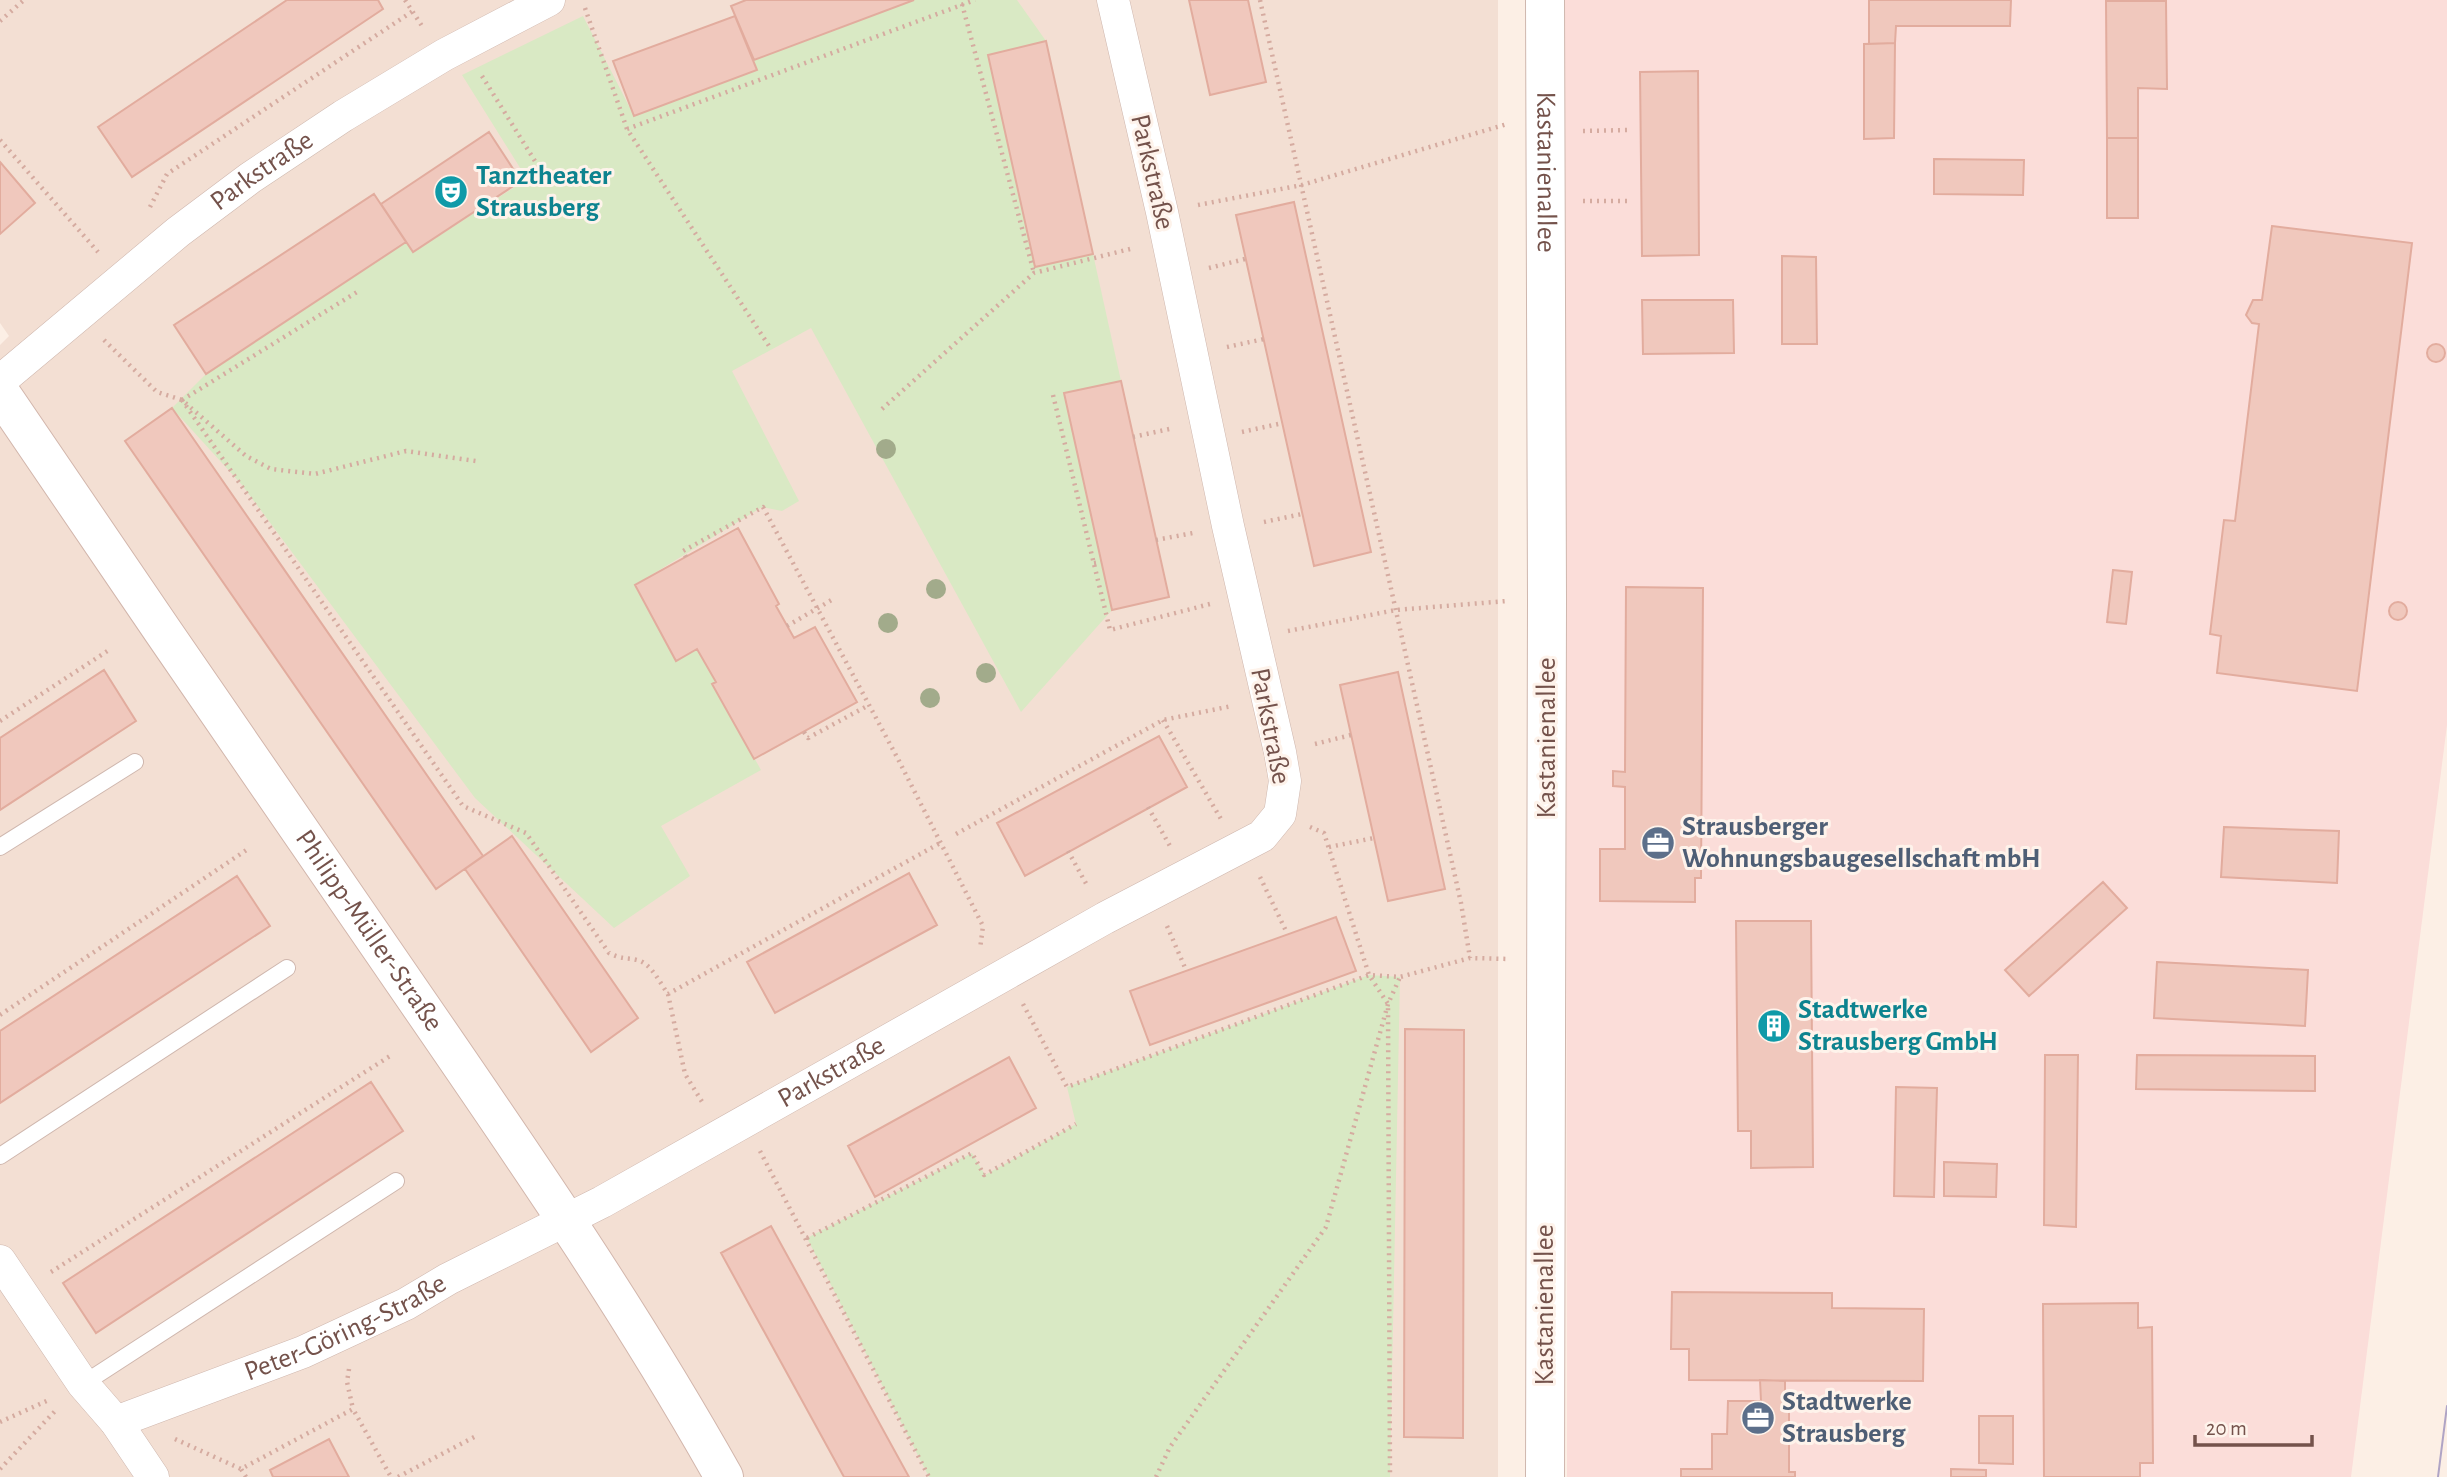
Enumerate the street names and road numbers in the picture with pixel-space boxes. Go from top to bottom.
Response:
street label: Kastanienallee [1531,91,1560,253]
street label: Parkstraße [1125,111,1179,233]
street label: Parkstraße [206,126,318,216]
street label: Kastanienallee [1533,657,1561,819]
street label: Parkstraße [1245,666,1295,786]
street label: Philipp-Müller-Straße [290,825,448,1037]
street label: Parkstraße [773,1031,890,1114]
street label: Kastanienallee [1531,1224,1559,1386]
street label: Peter-Göring-Straße [241,1269,451,1387]

